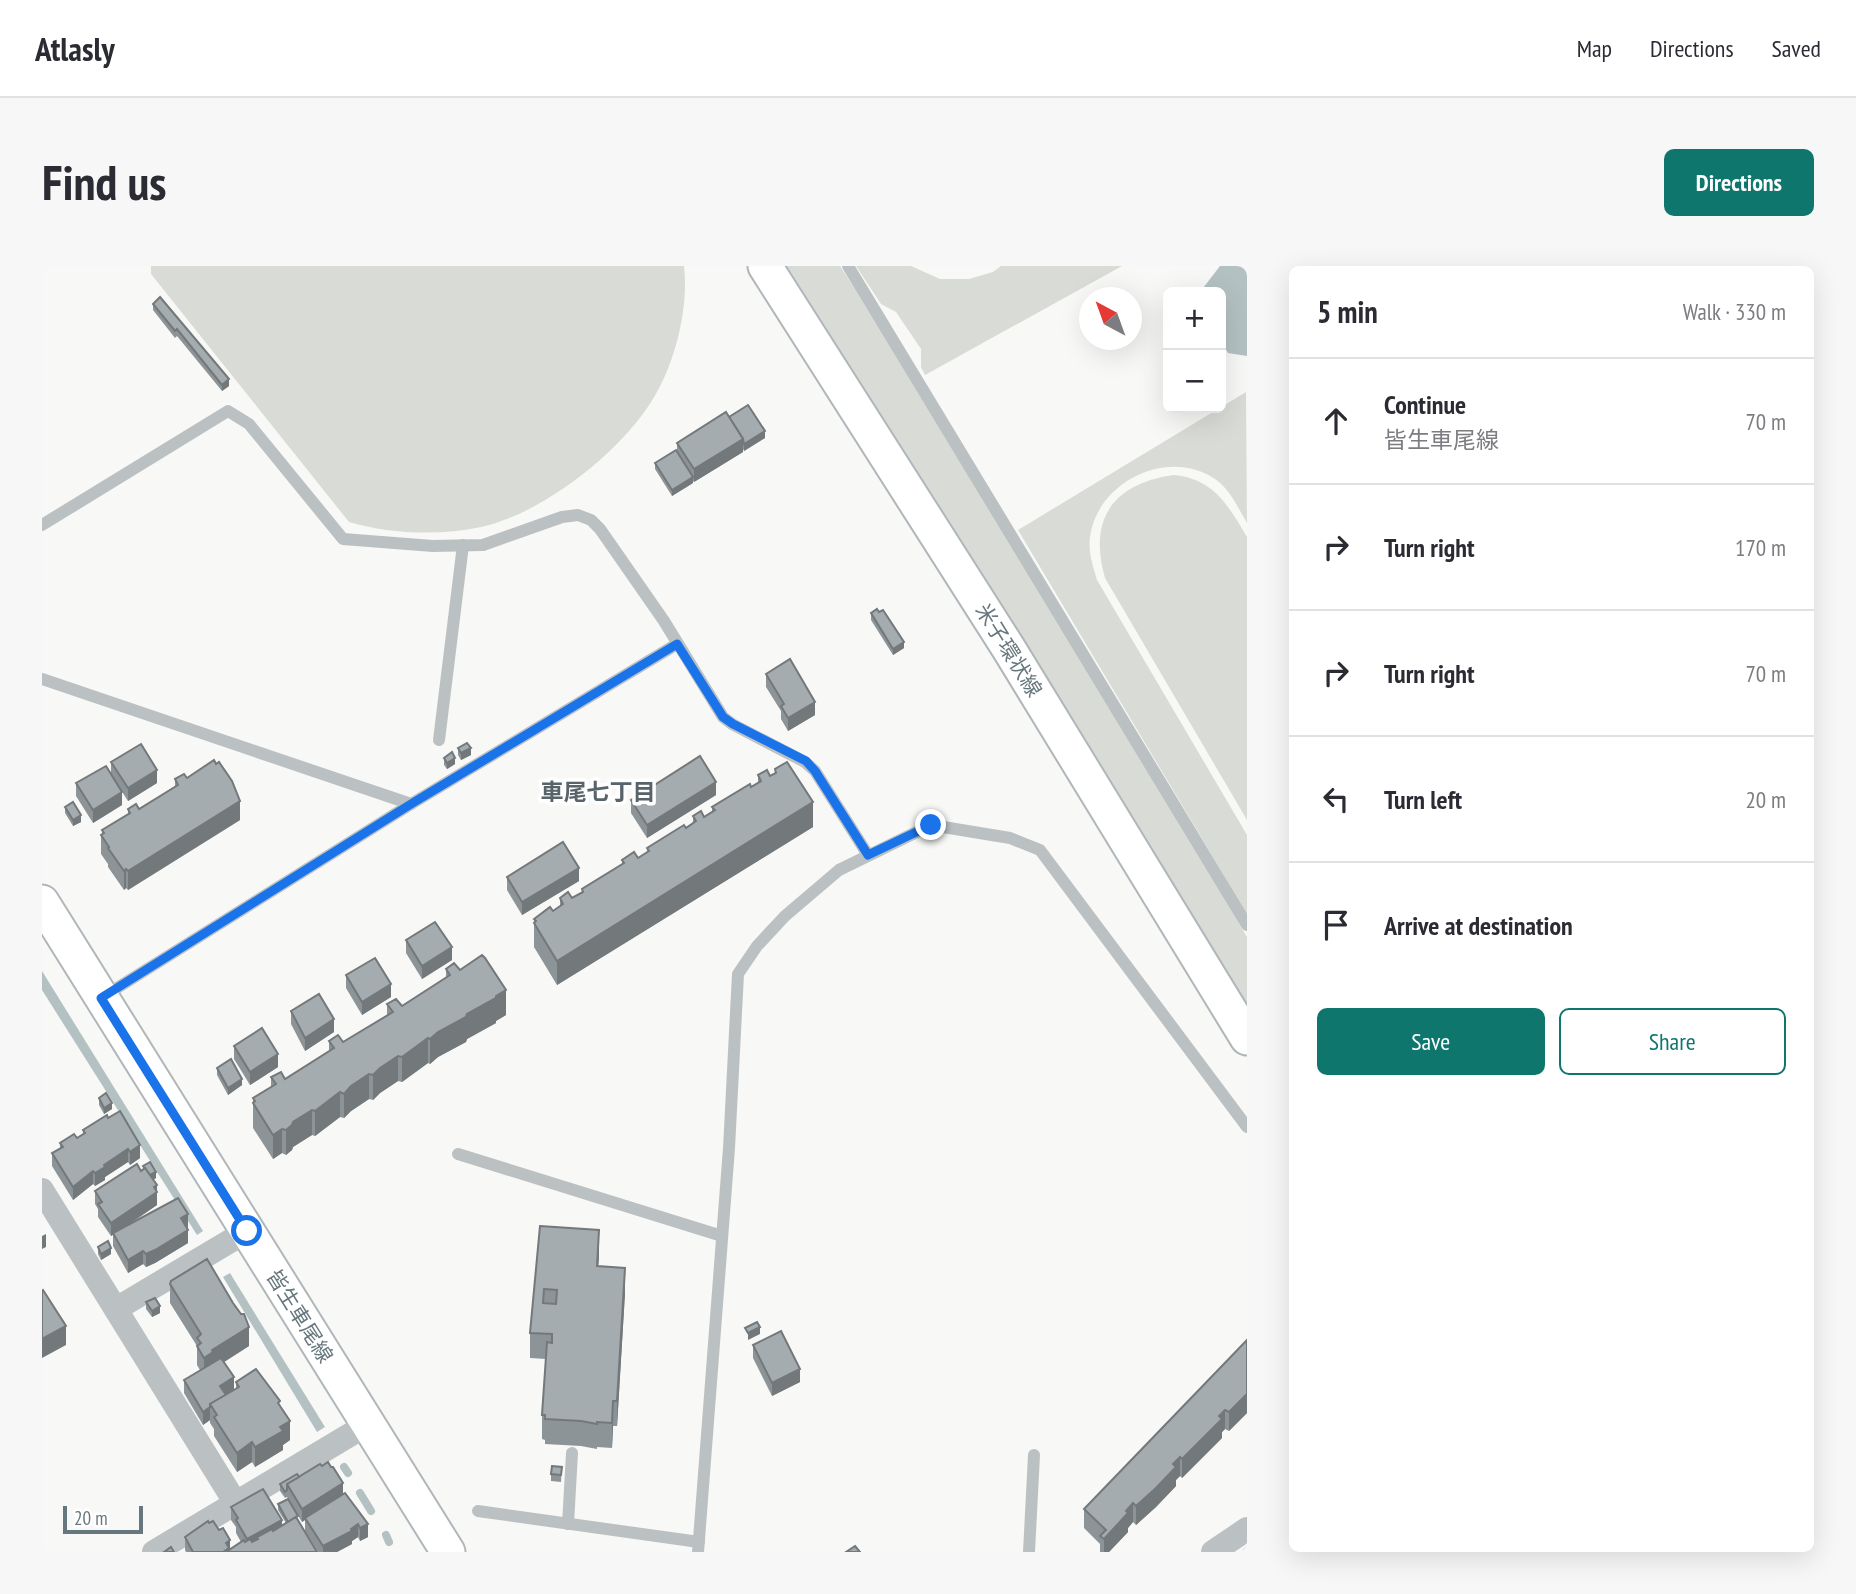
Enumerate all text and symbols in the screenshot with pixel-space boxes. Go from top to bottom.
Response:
text: Atlasly [35,27,115,70]
text: Map [1577,33,1612,64]
text: Directions [1650,33,1734,64]
text: Saved [1772,33,1821,64]
button: Directions [1664,149,1814,216]
text: Find us [42,150,166,214]
north arrow [1079,287,1142,350]
map controls [1163,287,1226,413]
button: + [1163,287,1226,350]
text: 5 min [1317,292,1378,331]
text: Walk · 330 m [1683,297,1786,326]
button: − [1163,350,1226,413]
text: Continue [1384,388,1466,421]
icon: ahead [1317,402,1355,440]
text: 70 m [1745,407,1786,436]
text: 皆生車尾線 [1384,425,1499,454]
icon: right [1317,528,1355,566]
text: Turn right [1384,531,1475,564]
text: 170 m [1735,533,1786,562]
street label: 米子環状線 [970,598,1048,702]
icon: right [1317,654,1355,692]
text: Turn right [1384,657,1475,690]
text: 70 m [1745,659,1786,688]
district label: 車尾七丁目 [541,777,656,806]
icon: left [1317,780,1355,818]
text: Turn left [1384,783,1462,816]
text: 20 m [1745,785,1786,814]
route end [915,809,946,840]
icon: arrive [1317,906,1355,944]
text: Arrive at destination [1384,909,1573,942]
button: Save [1317,1008,1545,1075]
button: Share [1559,1008,1786,1075]
route start [231,1215,262,1246]
street label: 皆生車尾線 [261,1264,339,1368]
scale bar [63,1503,144,1535]
text: 20 m [74,1506,108,1530]

